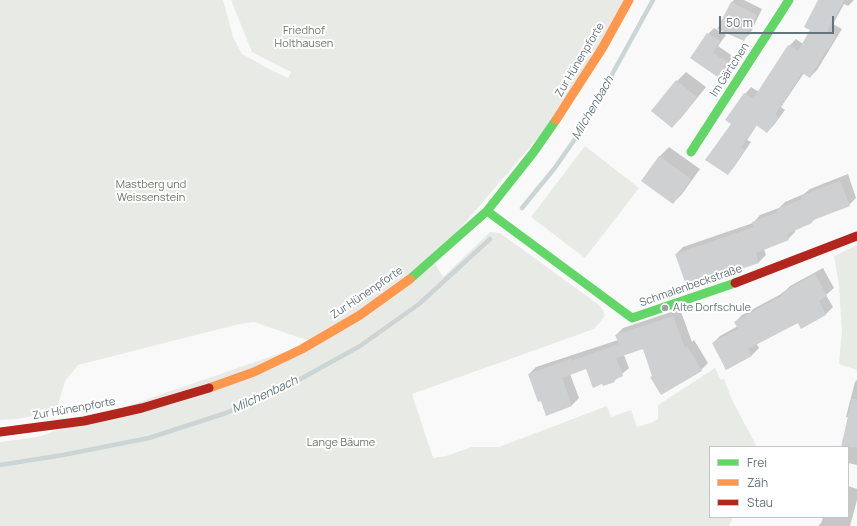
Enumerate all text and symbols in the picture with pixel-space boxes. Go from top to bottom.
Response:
scale bar [721,8,836,34]
text: 50 m [726,14,753,31]
street label: Zur Hünenpforte [553,21,607,99]
park label: Friedhof Holthausen [275,24,333,50]
street label: Im Gärtchen [708,41,752,99]
water label: Milchenbach [569,74,617,142]
park label: Mastberg und Weissenstein [116,178,186,204]
street label: Schmalenbeckstraße [638,262,744,310]
street label: Zur Hünenpforte [328,264,406,322]
place label: Alte Dorfschule [673,301,751,315]
marker: Alte Dorfschule [660,303,670,313]
water label: Milchenbach [230,373,300,417]
street label: Zur Hünenpforte [31,395,117,423]
park label: Lange Bäume [307,436,375,450]
legend [709,446,849,518]
text: Frei [747,454,767,471]
text: Zäh [747,474,768,491]
text: Stau [747,494,773,511]

